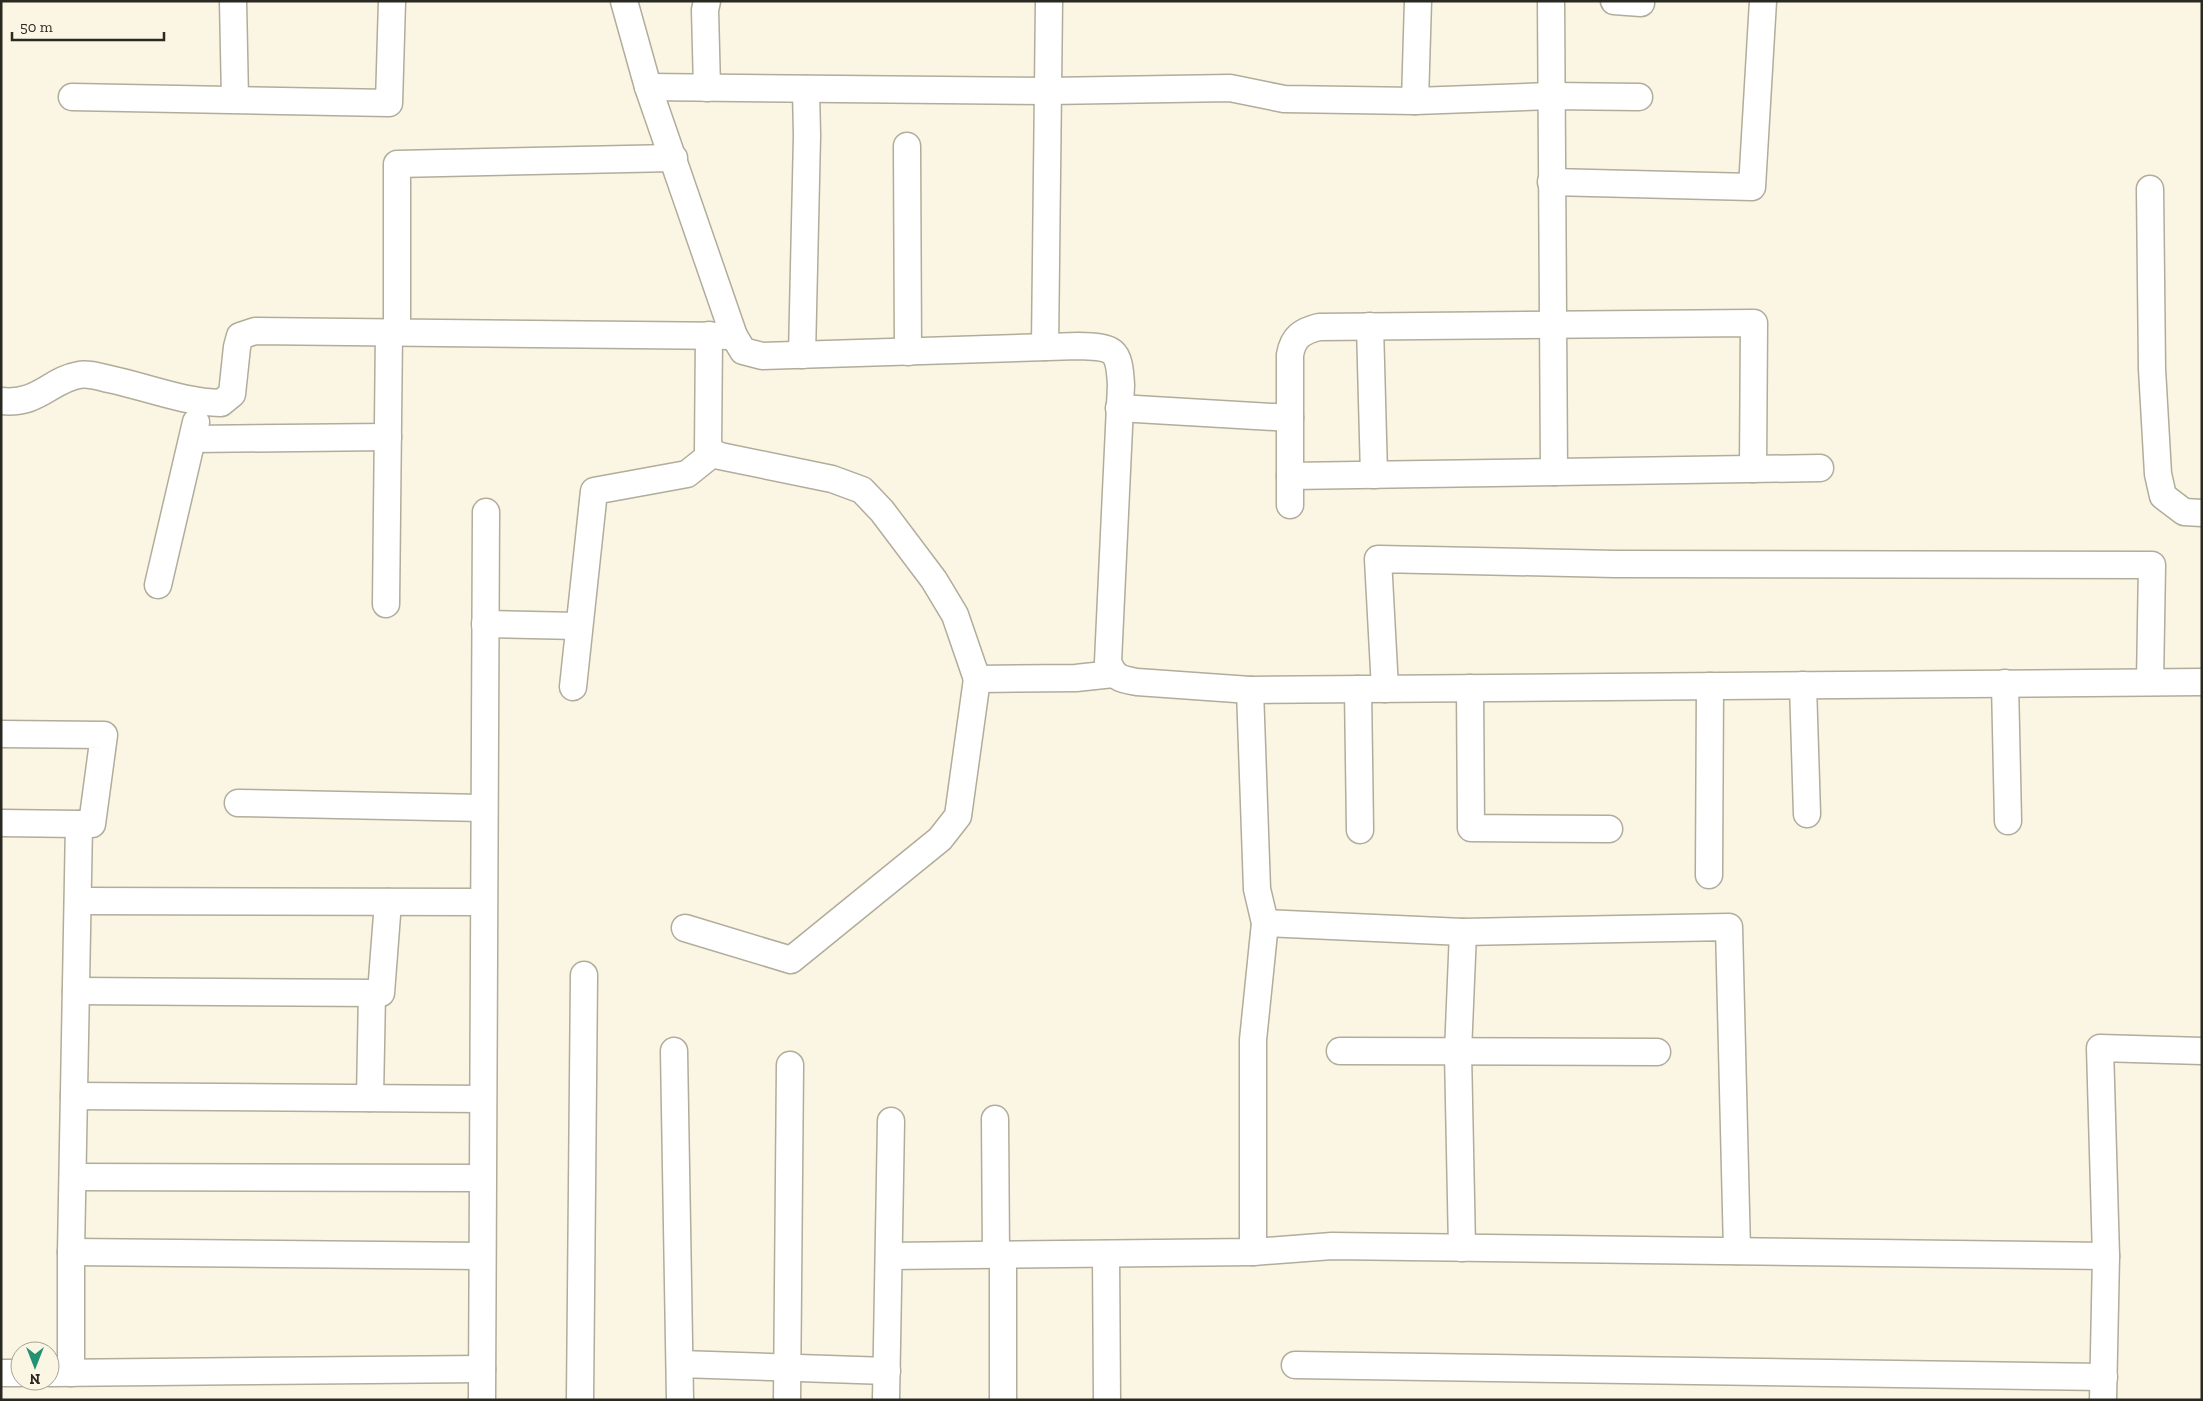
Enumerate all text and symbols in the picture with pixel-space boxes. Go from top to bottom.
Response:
scale bar [12,10,165,42]
text: 50 m [20,18,53,36]
north arrow [10,1341,60,1391]
text: N [29,1370,40,1387]

